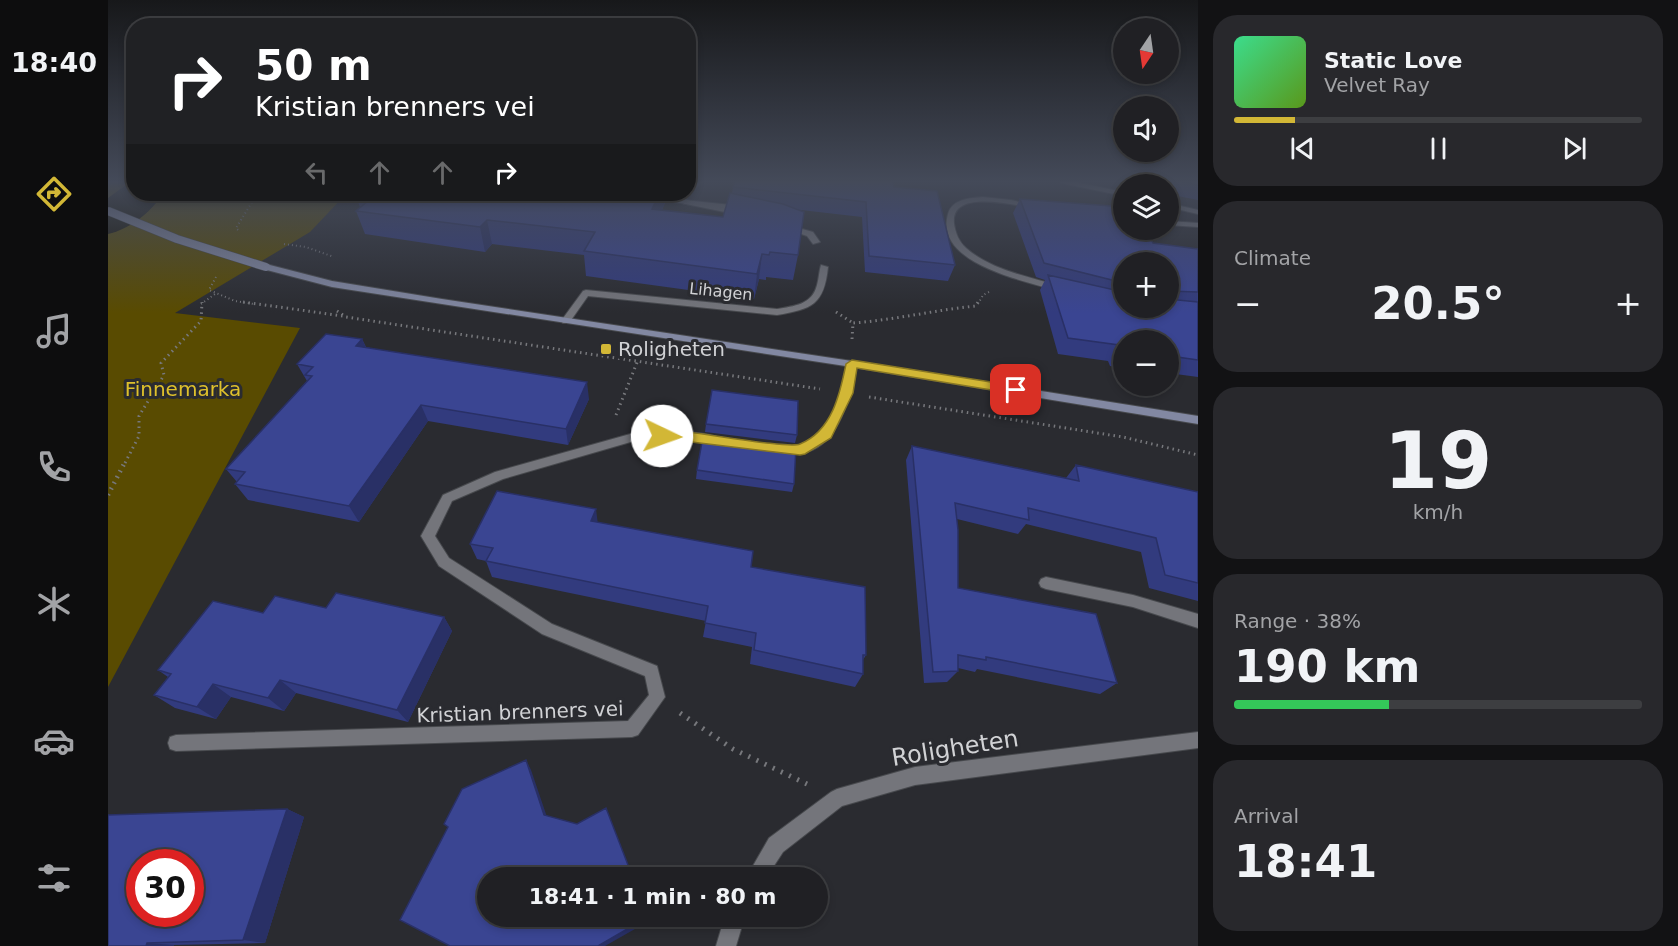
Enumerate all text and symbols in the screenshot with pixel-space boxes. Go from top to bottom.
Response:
north arrow [1113,18,1179,84]
map controls [1113,18,1179,396]
text: 50 m [255,41,372,90]
icon: right [156,42,234,120]
text: 18:40 [11,47,97,78]
text: Static Love [1324,48,1462,73]
text: Velvet Ray [1324,73,1430,97]
text: Kristian brenners vei [255,91,535,122]
button: sound [1113,96,1179,162]
icon: previous [1286,132,1319,165]
icon: pause [1422,132,1455,165]
icon: next [1558,132,1591,165]
icon: left [300,156,333,189]
icon: ahead [363,156,396,189]
icon: ahead [426,156,459,189]
icon: right [489,156,522,189]
icon: directions [33,173,75,215]
button: layers [1113,174,1179,240]
text: Climate [1234,246,1311,270]
button: + [1113,252,1179,318]
text: 20.5° [1371,277,1505,330]
street label: Lihagen [688,279,753,304]
text: − [1234,284,1262,323]
text: + [1614,284,1642,323]
icon: music [33,310,75,352]
button: − [1113,330,1179,396]
place label: Roligheten [618,337,725,361]
marker: Roligheten [599,342,613,356]
pin [990,364,1041,415]
icon: arrive [999,373,1032,406]
park label: Finnemarka [125,377,241,401]
position arrow [630,404,694,468]
text: 19 [1384,416,1492,506]
icon: phone [33,446,75,488]
text: km/h [1413,500,1463,524]
icon: climate [33,583,75,625]
text: Range · 38% [1234,609,1361,633]
text: 190 km [1234,640,1420,693]
street label: Kristian brenners vei [416,696,624,728]
icon: car [33,720,75,762]
street label: Roligheten [889,724,1021,772]
text: Arrival [1234,804,1299,828]
text: 18:41 [1234,835,1377,888]
speed limit sign: 30 [126,849,204,927]
icon: filters [33,857,75,899]
text: 18:41 · 1 min · 80 m [529,884,776,909]

